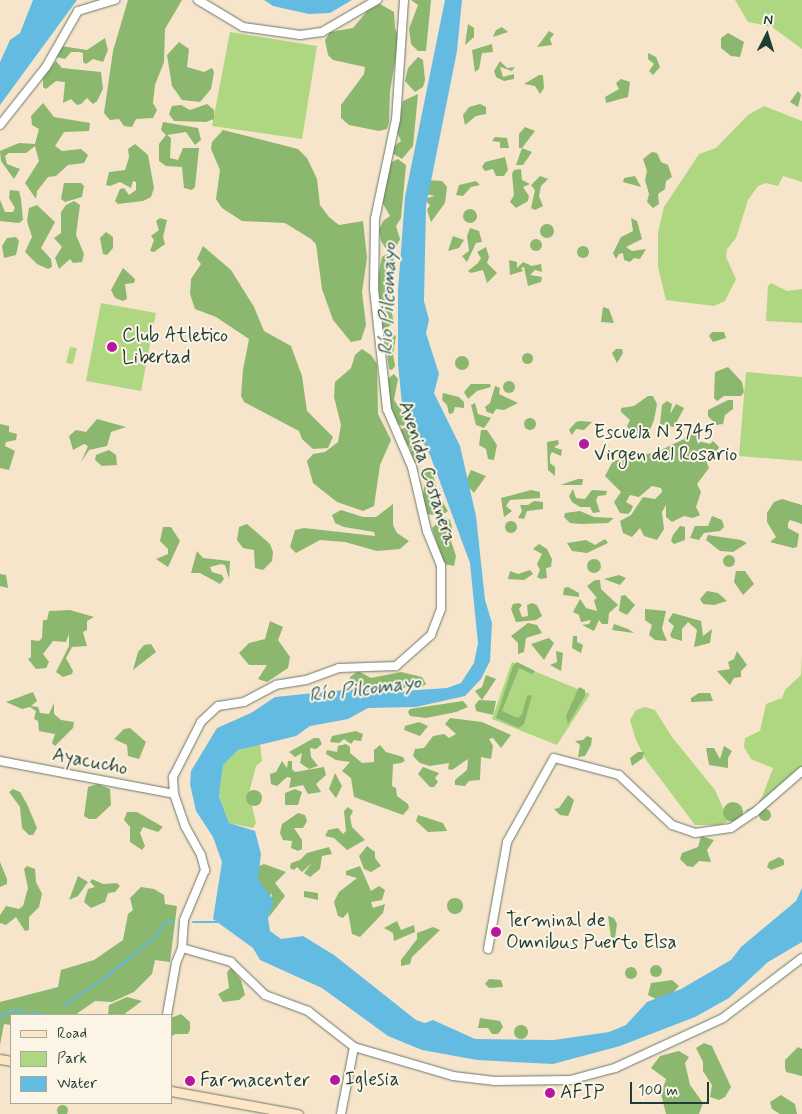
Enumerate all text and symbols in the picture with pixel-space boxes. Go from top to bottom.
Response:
north arrow [742,10,792,60]
text: N [763,11,774,29]
water label: Río Pilcomayo [374,241,402,357]
place label: Club Atletico Libertad [122,325,229,369]
marker: Club Atletico Libertad [106,341,118,353]
street label: Avenida Costanera [393,398,461,548]
place label: Escuela N 3745 Virgen del Rosario [594,422,737,466]
marker: Escuela N 3745 Virgen del Rosario [578,438,590,450]
water label: Río Pilcomayo [307,670,423,708]
street label: Ayacucho [50,744,130,780]
place label: Terminal de Omnibus Puerto Elsa [506,910,674,954]
marker: Terminal de Omnibus Puerto Elsa [490,926,502,938]
legend [10,1014,172,1104]
text: Road [57,1024,87,1044]
text: Park [57,1049,87,1069]
place label: Iglesia [345,1069,399,1091]
place label: Farmacenter [200,1070,310,1092]
scale bar [632,1072,711,1104]
text: Water [57,1074,97,1094]
marker: Iglesia [329,1074,341,1086]
marker: Farmacenter [184,1075,196,1087]
text: 100 m [638,1081,678,1101]
place label: AFIP [560,1082,604,1104]
marker: AFIP [544,1087,556,1099]

